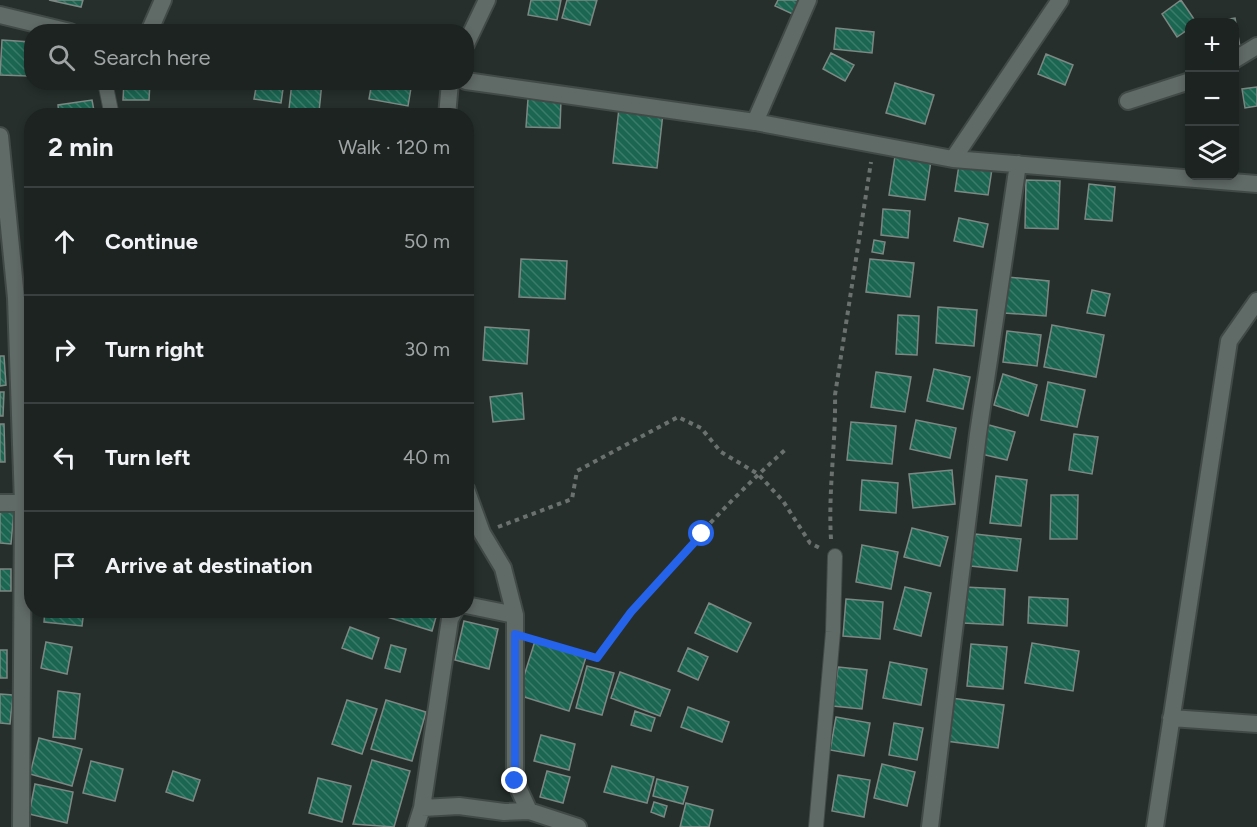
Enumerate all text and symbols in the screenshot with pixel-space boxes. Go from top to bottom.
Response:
map controls [1185,18,1239,180]
button: + [1185,18,1239,72]
search box [24,24,474,90]
icon: search [45,41,78,74]
text: Search here [93,44,211,71]
button: − [1185,72,1239,126]
button: layers [1185,126,1239,180]
text: 2 min [48,131,114,163]
text: Walk · 120 m [338,135,450,159]
icon: ahead [48,225,81,258]
text: Continue [105,228,198,255]
text: 50 m [404,229,450,253]
icon: right [48,333,81,366]
text: Turn right [105,336,204,363]
text: 30 m [404,337,450,361]
icon: left [48,441,81,474]
text: Turn left [105,444,191,471]
text: 40 m [403,445,450,469]
route start [688,520,714,546]
icon: arrive [48,549,81,582]
text: Arrive at destination [105,552,313,579]
route end [501,767,527,793]

